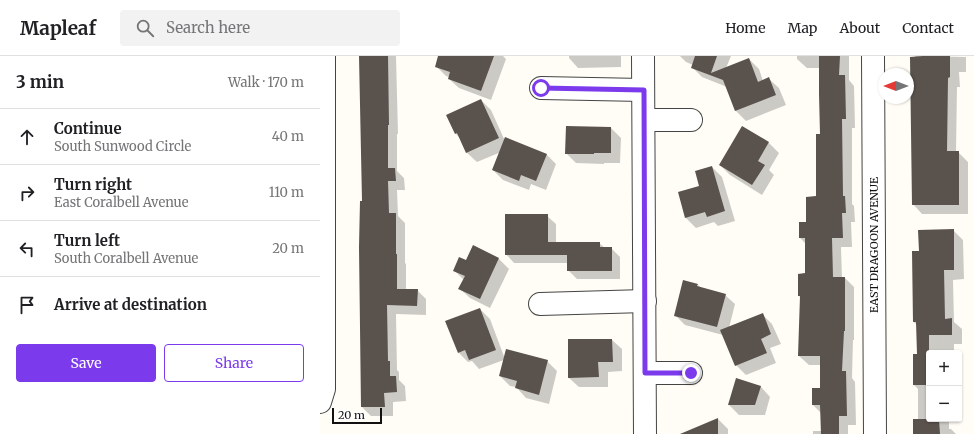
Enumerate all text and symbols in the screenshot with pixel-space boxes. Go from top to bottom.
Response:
search box [120,10,400,46]
text: Mapleaf [20,16,96,40]
icon: search [134,17,156,39]
text: Search here [166,18,250,37]
text: Home [725,19,766,37]
text: Map [788,19,817,37]
text: About [839,19,880,37]
text: Contact [902,19,954,37]
north arrow [878,68,914,104]
text: 3 min [16,71,64,93]
text: Walk · 170 m [228,74,304,91]
route start [532,79,550,97]
text: Continue [54,119,122,138]
icon: ahead [16,126,38,148]
text: 40 m [272,128,304,145]
text: South Sunwood Circle [54,138,191,155]
text: Turn right [54,175,132,194]
street label: EAST DRAGOON AVENUE [867,177,881,313]
icon: right [16,182,38,204]
text: 110 m [269,184,304,201]
text: East Coralbell Avenue [54,194,188,211]
text: Turn left [54,231,120,250]
icon: left [16,238,38,260]
text: 20 m [272,240,304,257]
text: South Coralbell Avenue [54,250,198,267]
icon: arrive [16,294,38,316]
text: Arrive at destination [54,295,207,314]
button: Save [16,344,156,382]
button: Share [164,344,304,382]
map controls [926,350,962,422]
button: + [926,350,962,386]
route end [682,364,700,382]
button: − [926,386,962,422]
scale bar [332,406,382,425]
text: 20 m [338,408,365,422]

